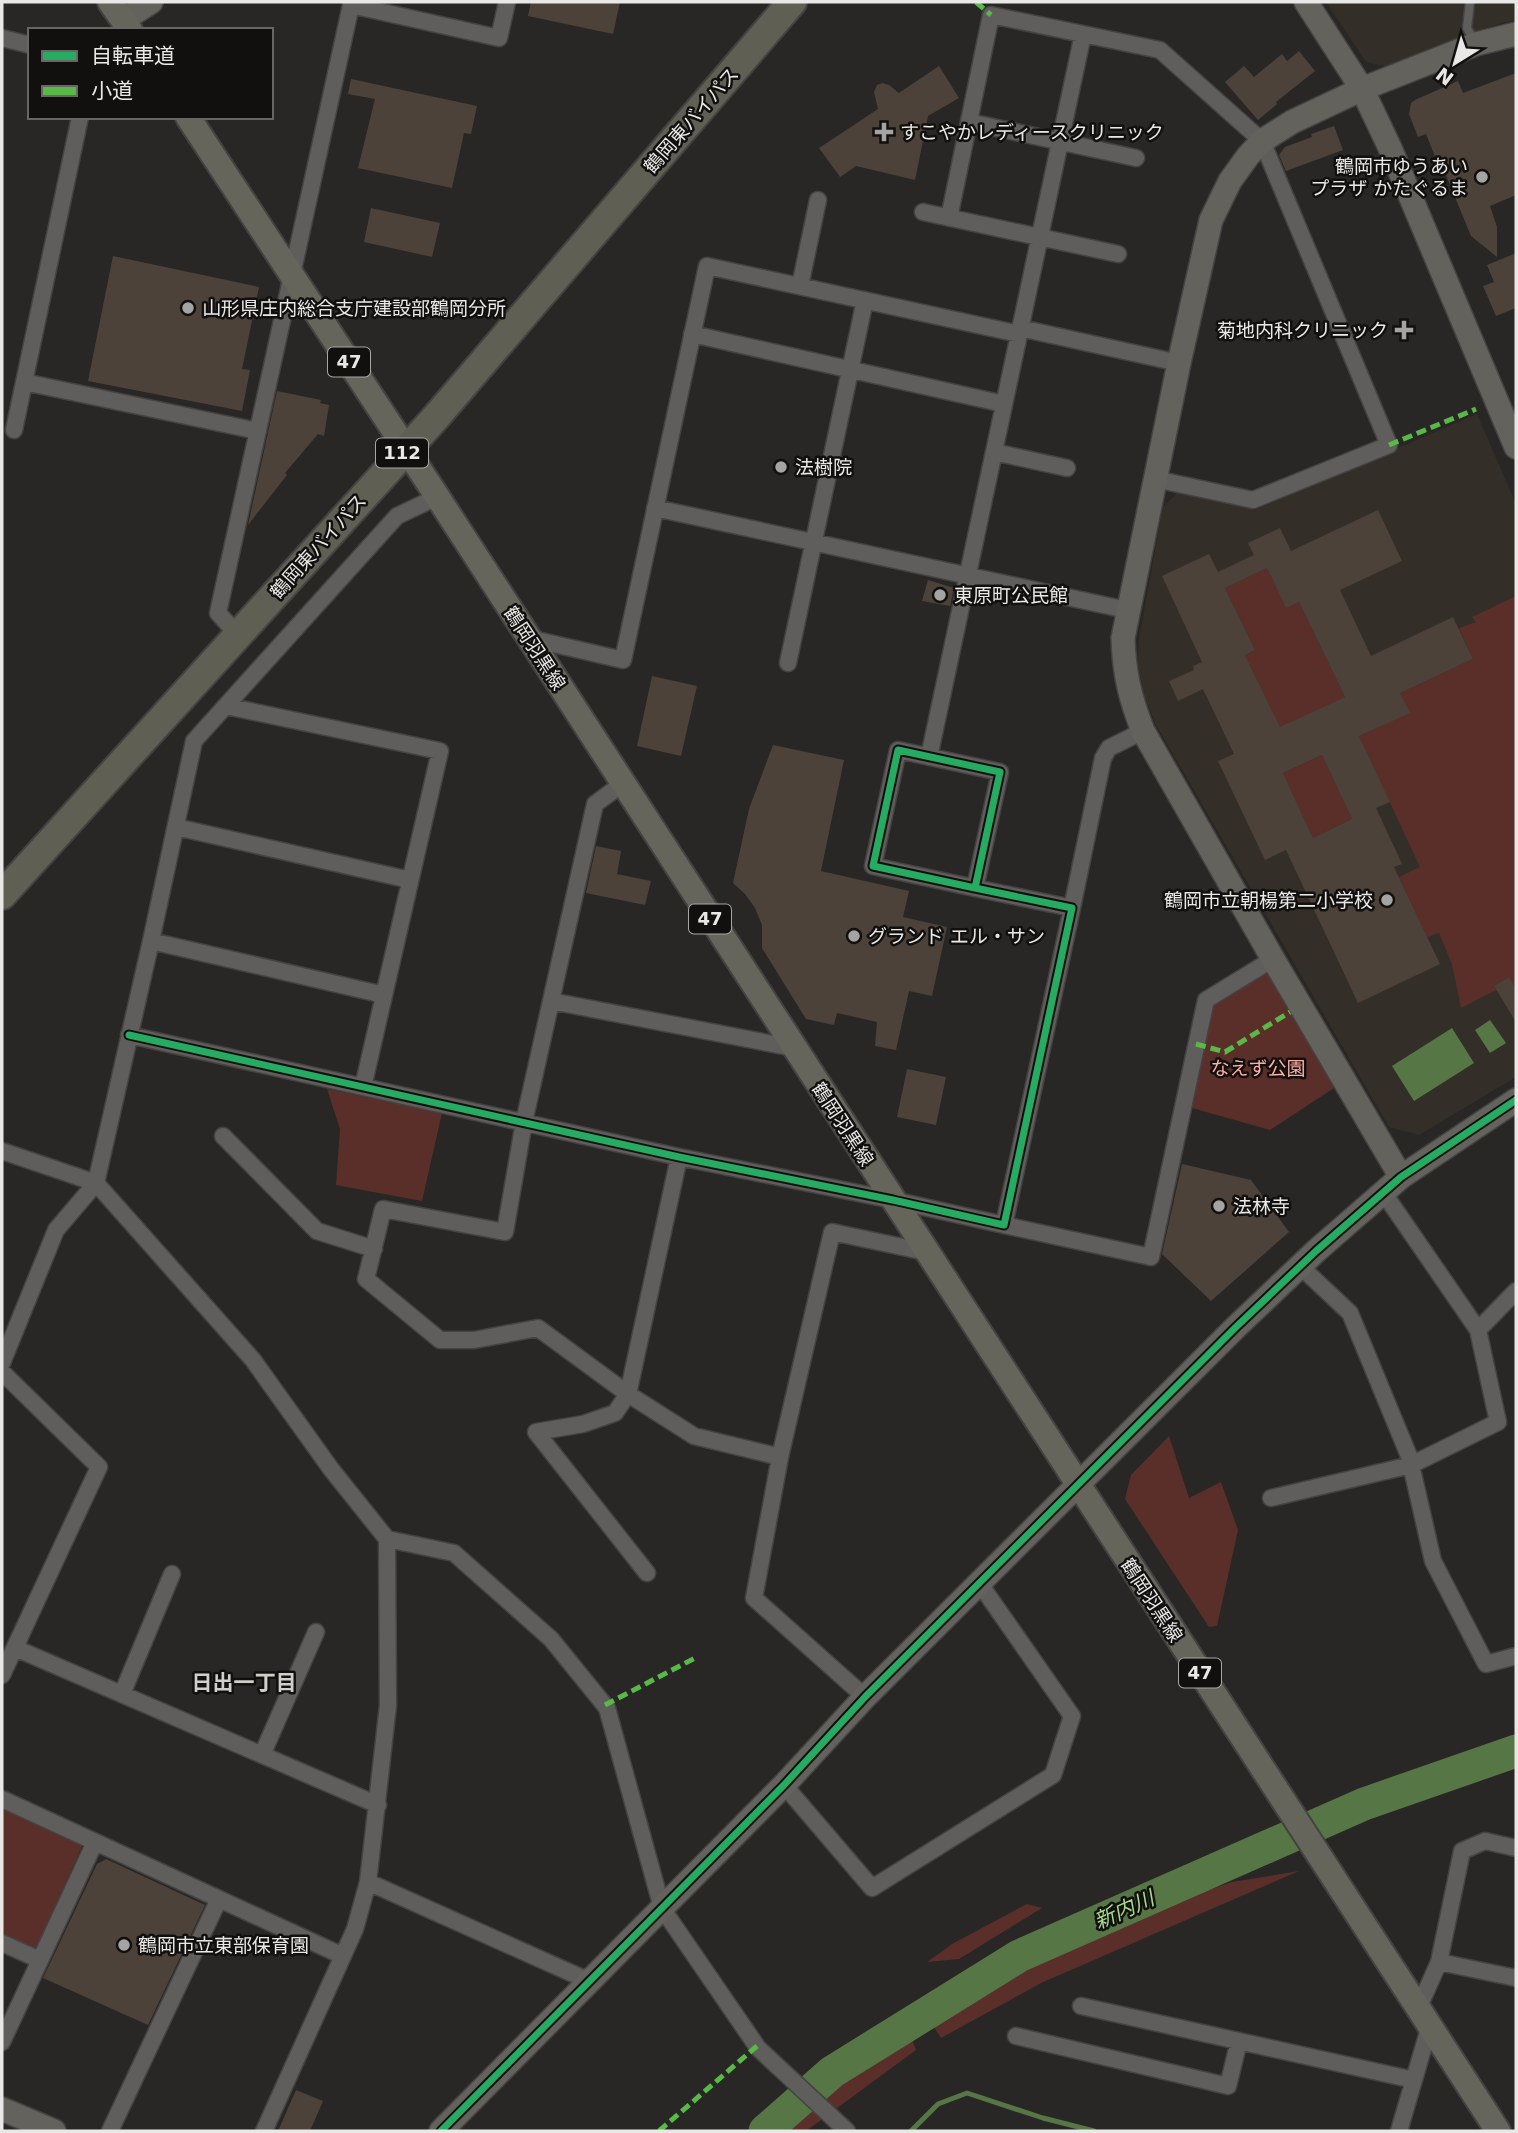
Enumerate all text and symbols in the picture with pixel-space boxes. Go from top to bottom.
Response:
legend [28,28,273,119]
north arrow [1420,28,1490,98]
text: 自転車道 [91,44,175,68]
street label: 鶴岡東バイパス [639,63,743,177]
text: N [1432,63,1458,90]
text: 小道 [91,79,133,103]
place label: すこやかレディースクリニック [900,121,1164,143]
marker: すこやかレディースクリニック [874,122,894,142]
place label: 鶴岡市ゆうあい プラザ かたぐるま [1310,155,1468,199]
marker: 鶴岡市ゆうあい プラザ かたぐるま [1474,169,1490,185]
place label: 山形県庄内総合支庁建設部鶴岡分所 [202,297,506,319]
marker: 山形県庄内総合支庁建設部鶴岡分所 [180,300,196,316]
place label: 菊地内科クリニック [1217,319,1388,341]
marker: 菊地内科クリニック [1394,320,1414,340]
road number: 47 [328,348,370,376]
road number: 112 [376,438,428,467]
place label: 法樹院 [795,456,852,478]
marker: 法樹院 [773,459,789,475]
street label: 鶴岡東バイパス [265,489,371,603]
place label: 東原町公民館 [954,584,1068,606]
marker: 東原町公民館 [932,587,948,603]
street label: 鶴岡羽黒線 [500,602,570,694]
place label: 鶴岡市立朝楊第二小学校 [1164,889,1373,911]
marker: 鶴岡市立朝楊第二小学校 [1379,892,1395,908]
road number: 47 [689,904,731,934]
place label: グランド エル・サン [868,925,1045,947]
marker: グランド エル・サン [846,928,862,944]
park label: なえず公園 [1210,1057,1306,1079]
street label: 鶴岡羽黒線 [808,1078,878,1170]
place label: 法林寺 [1233,1195,1290,1217]
marker: 法林寺 [1211,1198,1227,1214]
street label: 鶴岡羽黒線 [1117,1554,1187,1646]
road number: 47 [1179,1658,1221,1688]
district label: 日出一丁目 [192,1671,297,1695]
water label: 新内川 [1090,1885,1159,1934]
place label: 鶴岡市立東部保育園 [138,1934,309,1956]
marker: 鶴岡市立東部保育園 [116,1937,132,1953]

